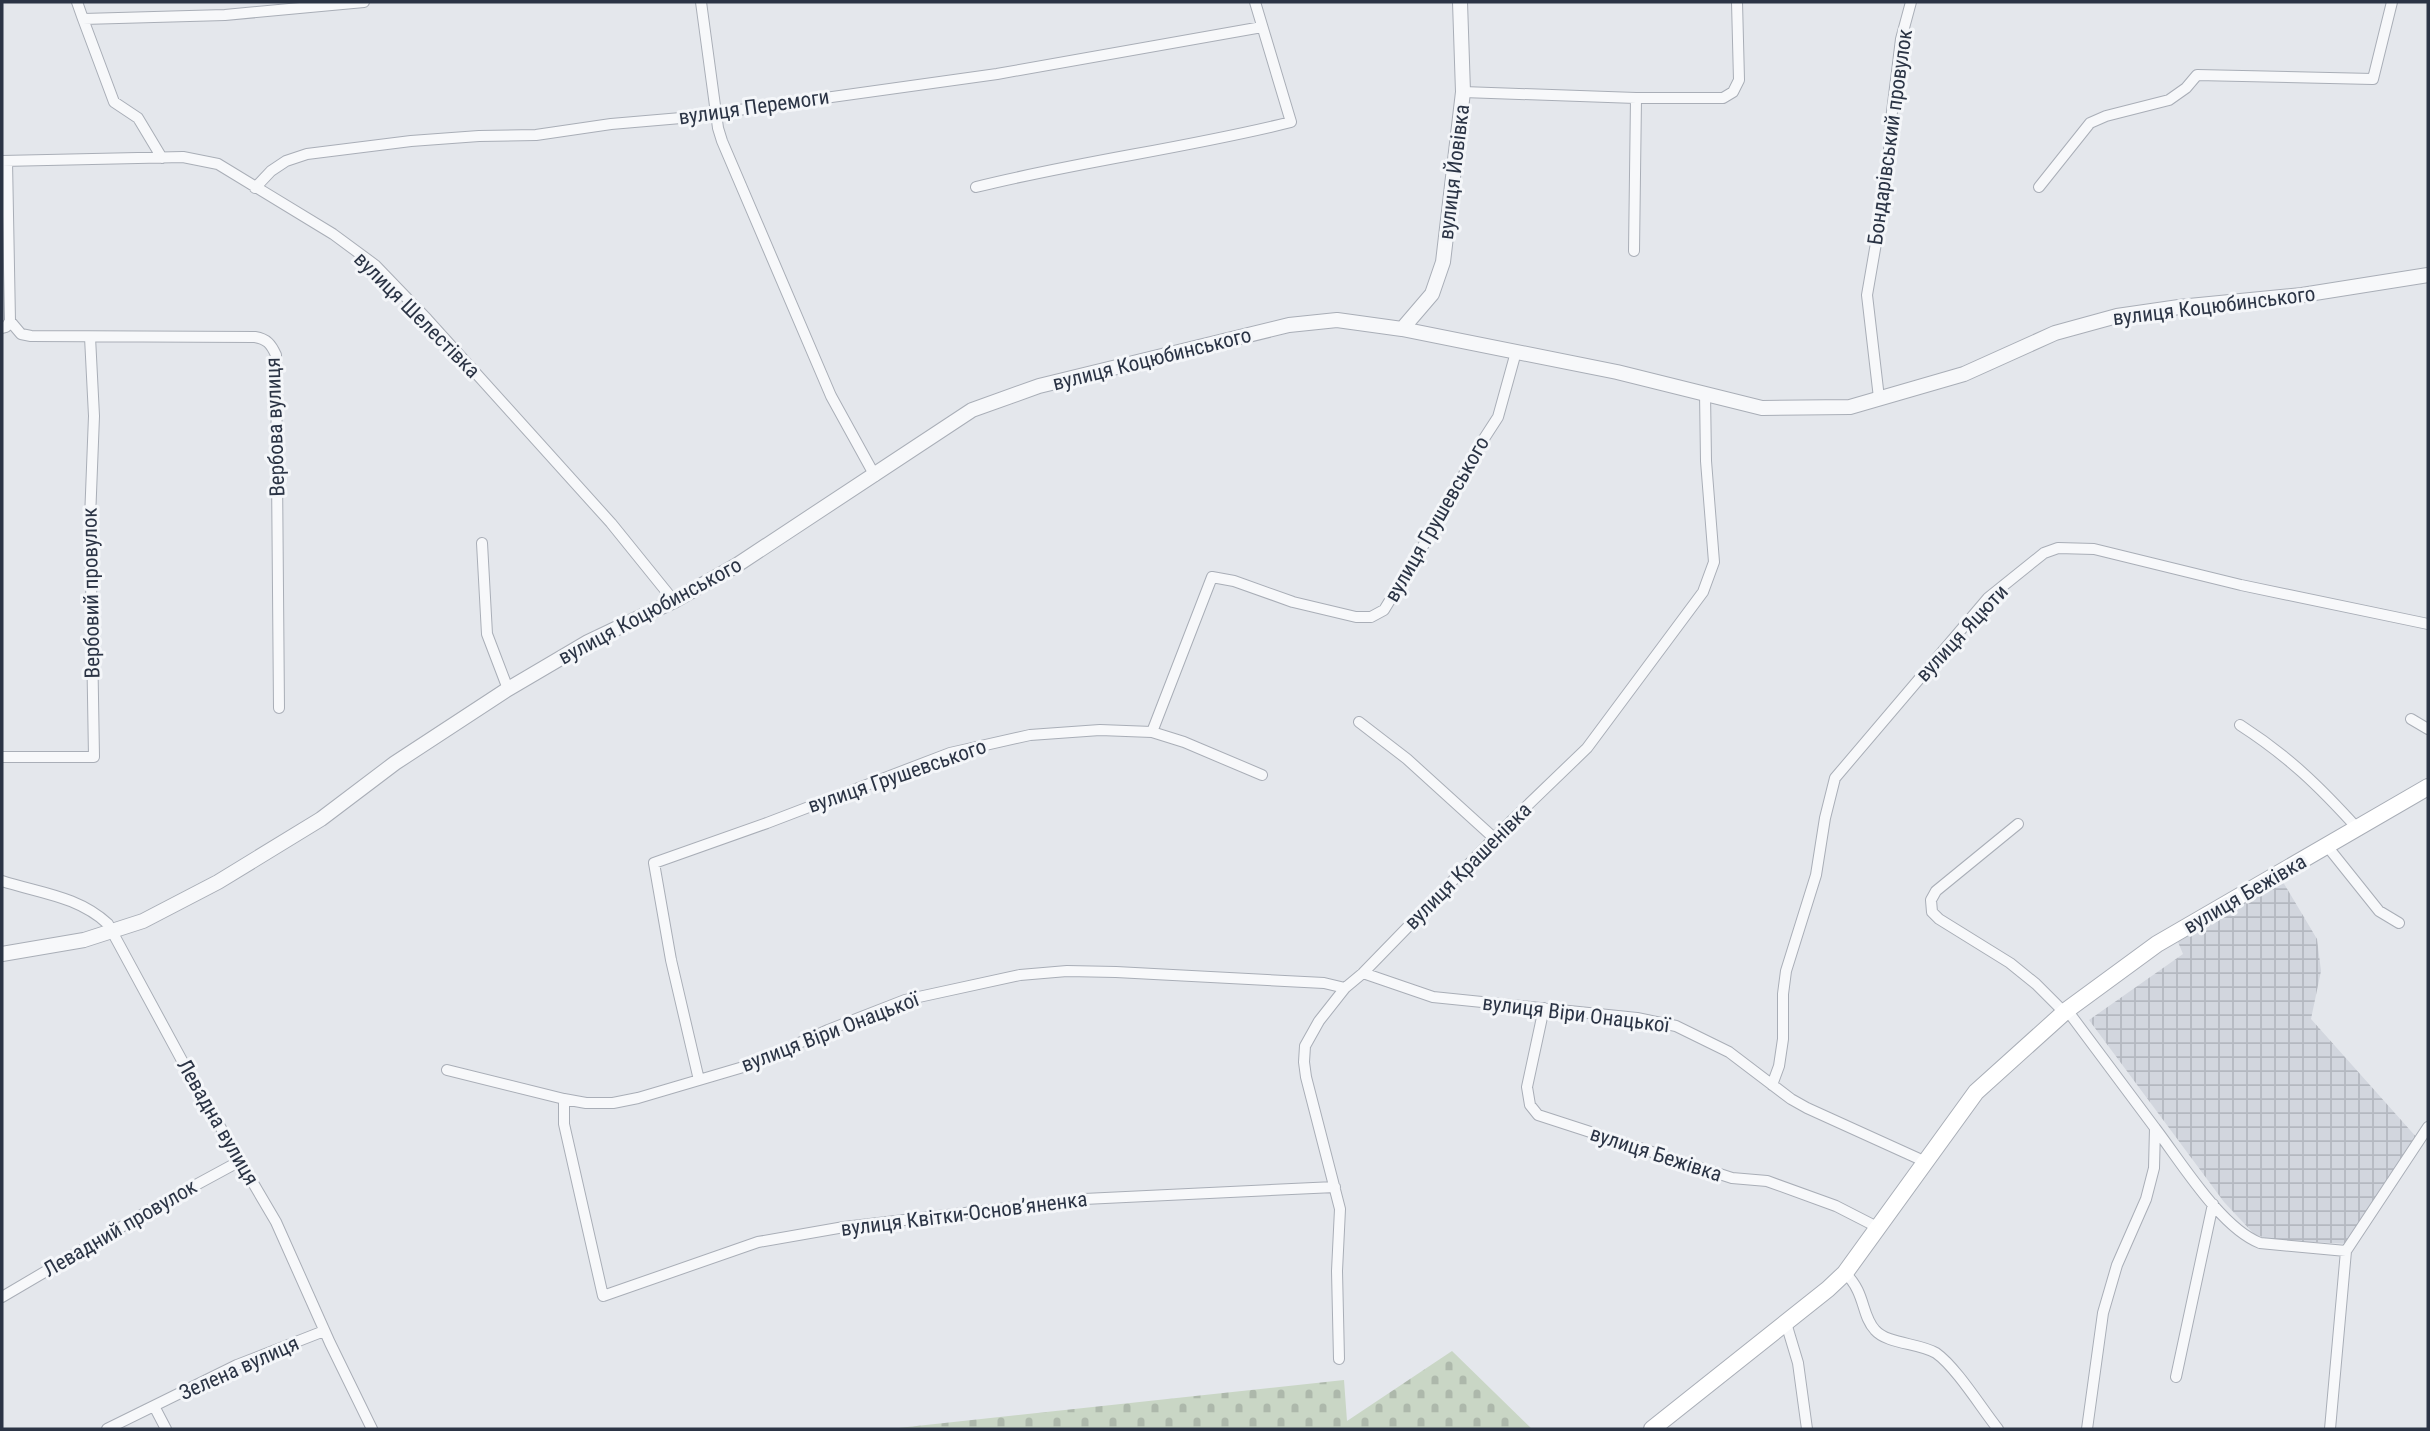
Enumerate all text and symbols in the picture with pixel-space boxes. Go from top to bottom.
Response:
street label: Бондарівський провулок [1863,28,1917,246]
street label: вулиця Перемоги [677,85,831,129]
street label: вулиця Йовівка [1434,103,1474,241]
street label: вулиця Шелестівка [349,247,485,383]
street label: вулиця Коцюбинського [2111,282,2317,330]
street label: вулиця Коцюбинського [1050,323,1254,395]
street label: Вербова вулиця [261,357,289,497]
street label: вулиця Грушевського [1380,432,1494,606]
street label: Вербовий провулок [78,507,104,679]
street label: вулиця Коцюбинського [554,553,746,669]
street label: вулиця Яцюти [1911,580,2013,686]
street label: вулиця Грушевського [805,734,989,818]
street label: вулиця Крашенівка [1400,798,1536,934]
street label: вулиця Бежівка [2180,849,2310,939]
street label: вулиця Віри Онацької [738,987,923,1077]
street label: вулиця Віри Онацької [1481,991,1672,1038]
street label: Левадна вулиця [172,1055,264,1189]
street label: вулиця Бежівка [1587,1121,1725,1187]
street label: Левадний провулок [39,1174,201,1282]
street label: вулиця Квітки-Основʼяненка [839,1187,1089,1241]
street label: Зелена вулиця [176,1331,302,1405]

